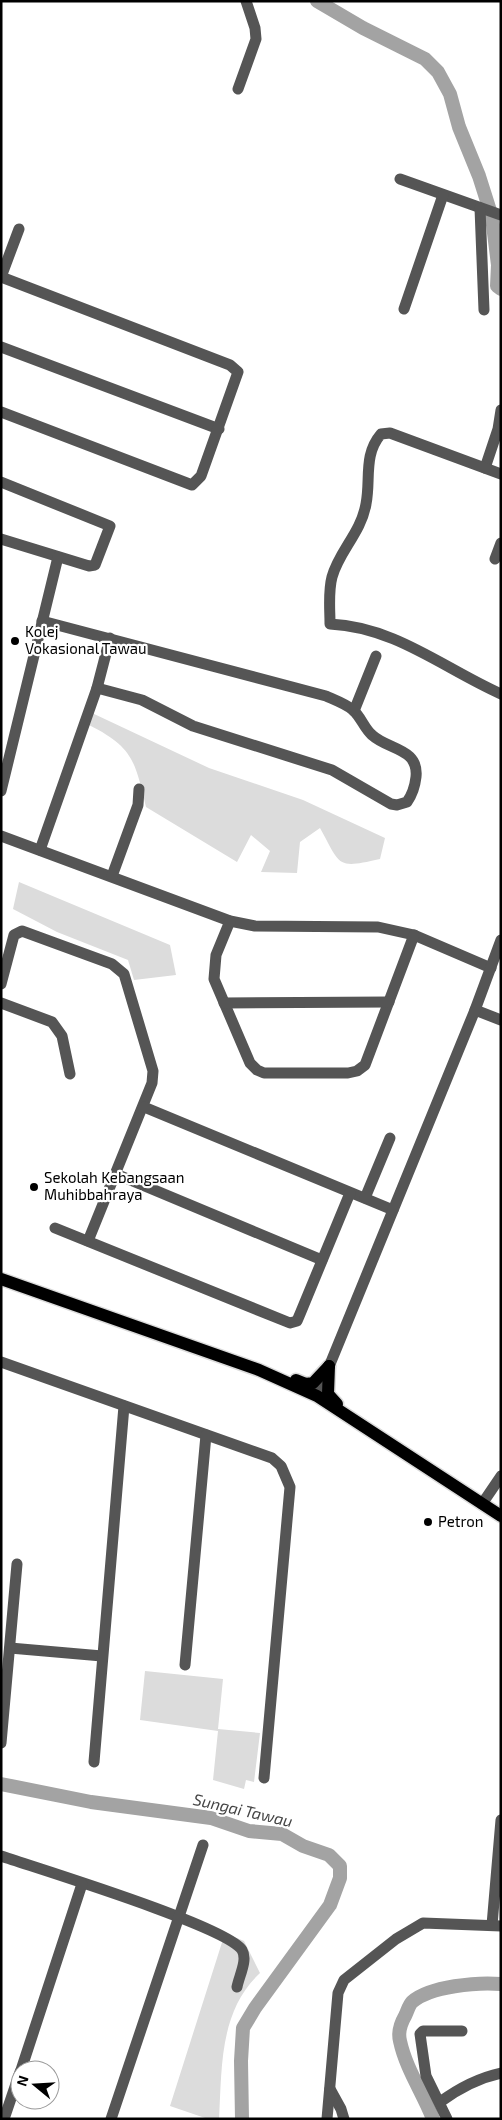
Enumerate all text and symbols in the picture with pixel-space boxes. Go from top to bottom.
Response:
place label: Kolej Vokasional Tawau [25,622,147,657]
marker: Kolej Vokasional Tawau [9,635,21,647]
place label: Sekolah Kebangsaan Muhibbahraya [44,1168,185,1203]
marker: Sekolah Kebangsaan Muhibbahraya [28,1181,40,1193]
place label: Petron [438,1512,484,1530]
marker: Petron [422,1516,434,1528]
water label: Sungai Tawau [192,1789,295,1830]
north arrow [10,2060,60,2110]
text: N [13,2073,32,2088]

